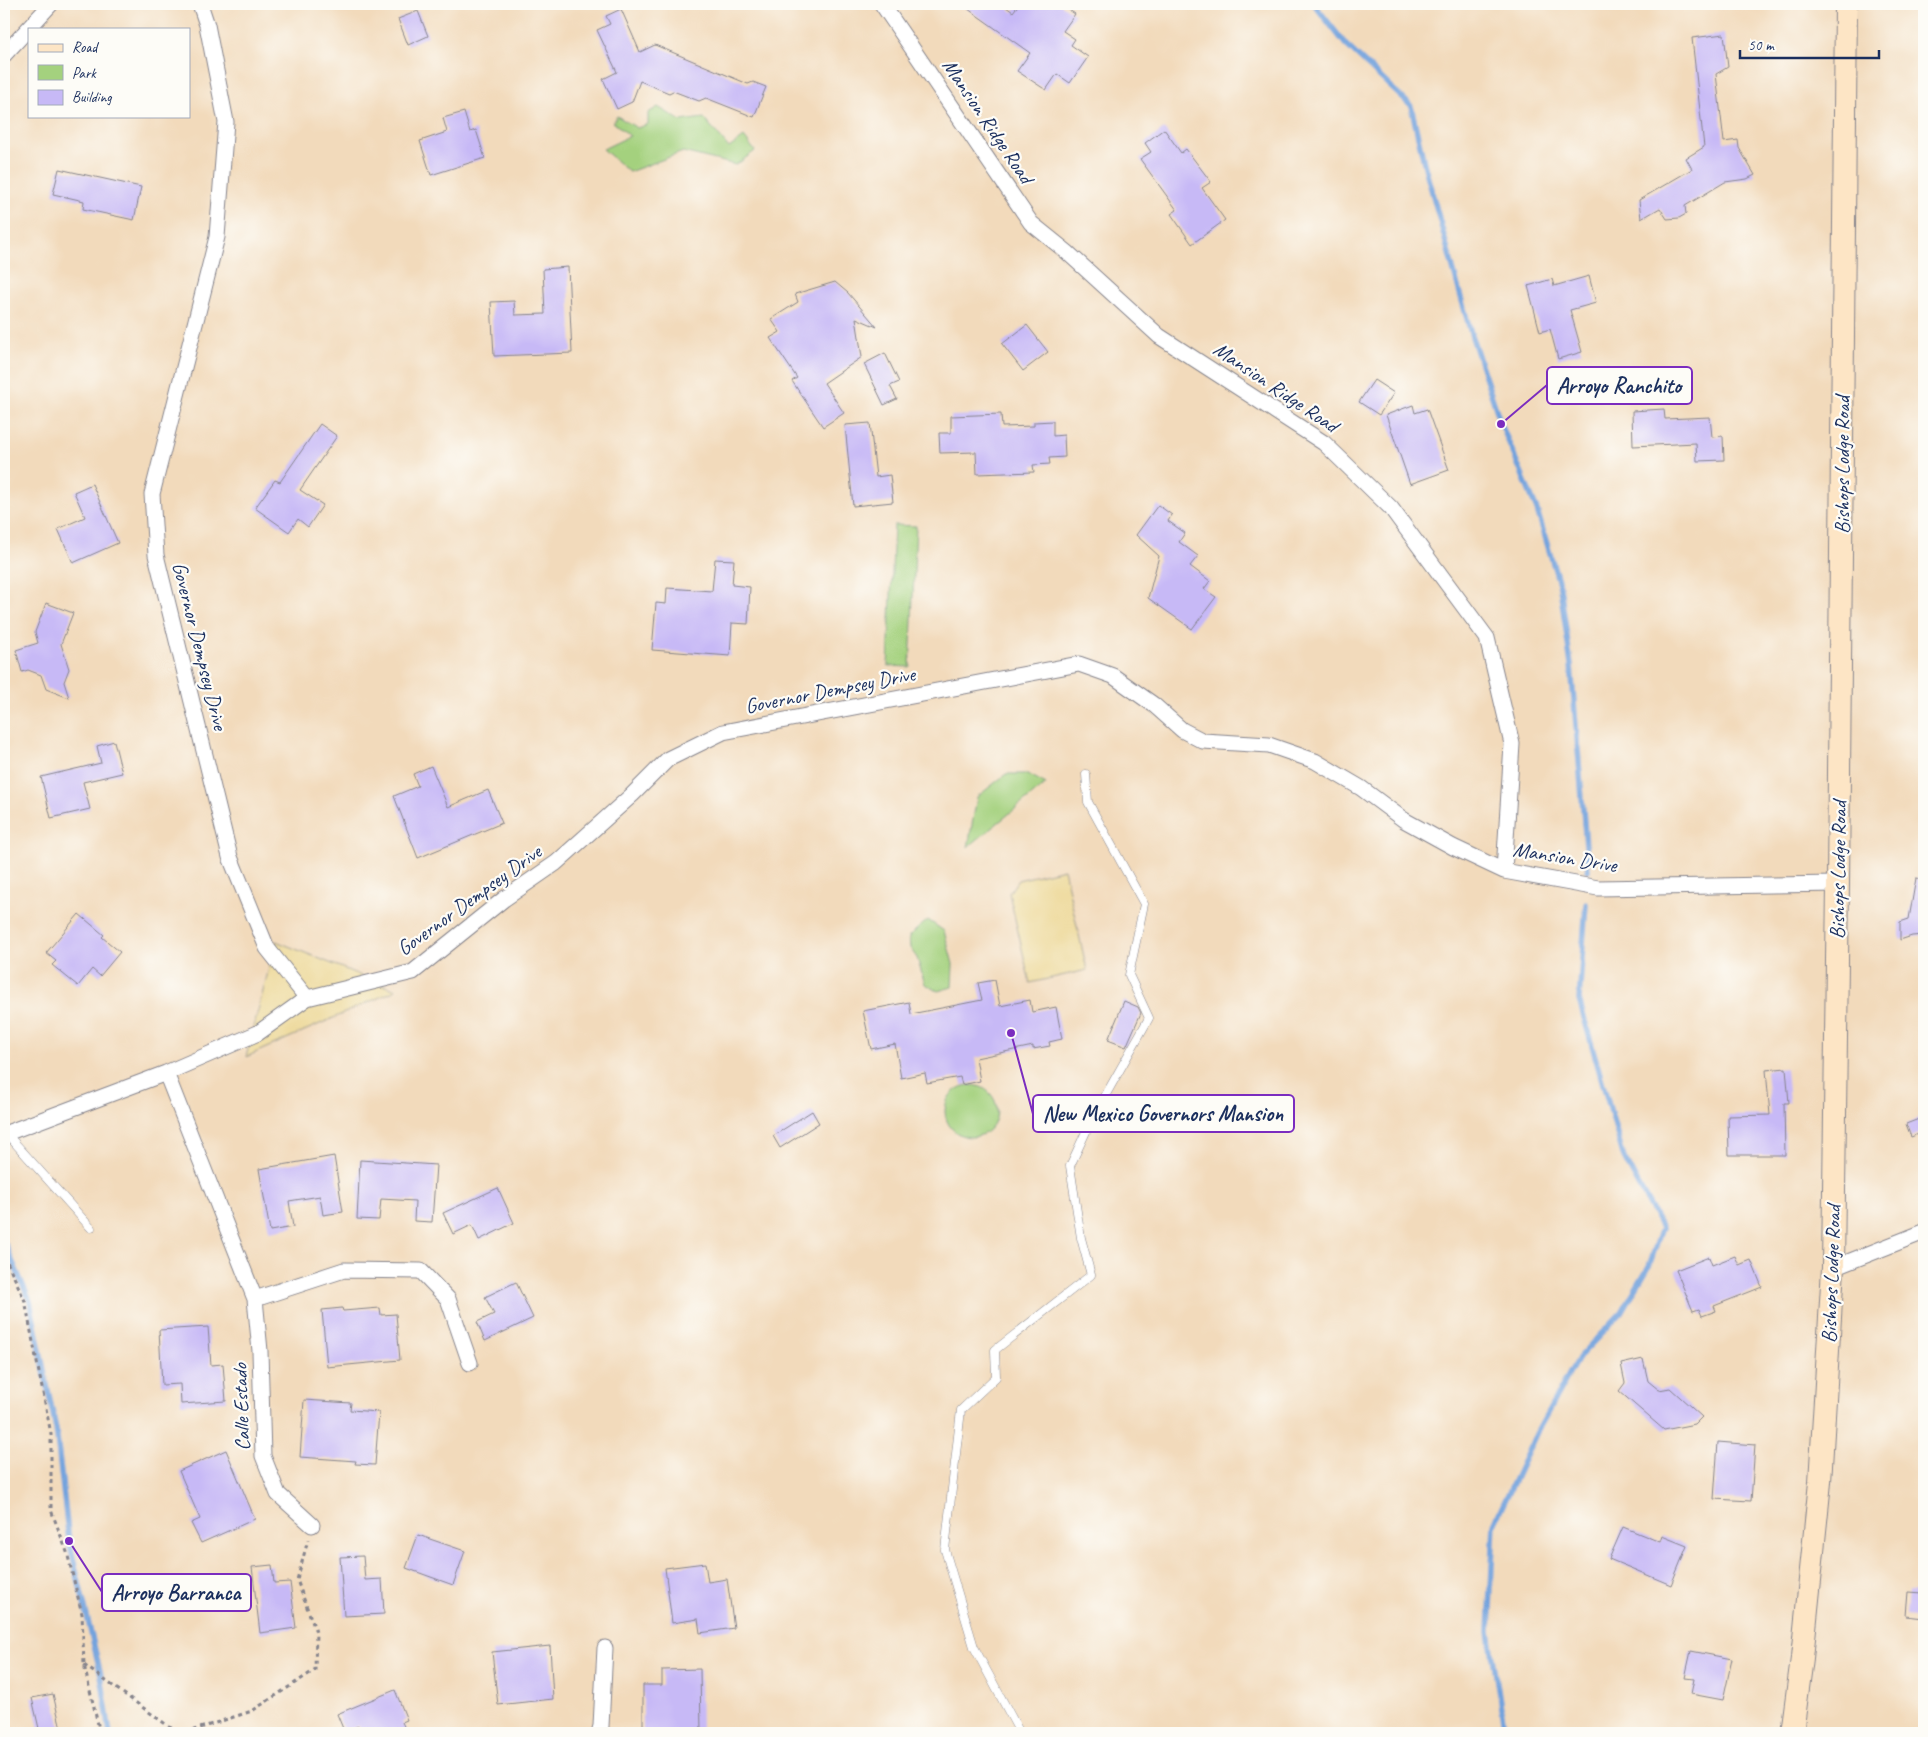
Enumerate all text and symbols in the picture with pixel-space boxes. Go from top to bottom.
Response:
legend [28,28,190,118]
scale bar [1740,28,1879,60]
text: 50 m [1748,36,1775,55]
text: Road [72,38,99,57]
street label: Mansion Ridge Road [937,54,1041,191]
text: Park [72,64,97,83]
text: Building [72,88,112,107]
street label: Mansion Ridge Road [1209,336,1346,440]
callout: Arroyo Ranchito [1547,367,1692,404]
text: Arroyo Ranchito [1557,372,1683,400]
street label: Bishops Lodge Road [1829,392,1855,534]
street label: Governor Dempsey Drive [167,559,234,735]
street label: Governor Dempsey Drive [743,660,919,719]
street label: Bishops Lodge Road [1824,797,1852,939]
street label: Mansion Drive [1511,836,1620,878]
street label: Governor Dempsey Drive [392,838,548,961]
callout: New Mexico Governors Mansion [1033,1095,1294,1132]
text: New Mexico Governors Mansion [1043,1100,1284,1128]
street label: Bishops Lodge Road [1816,1201,1847,1343]
street label: Calle Estado [226,1361,256,1451]
callout: Arroyo Barranca [102,1574,251,1611]
text: Arroyo Barranca [111,1579,243,1607]

